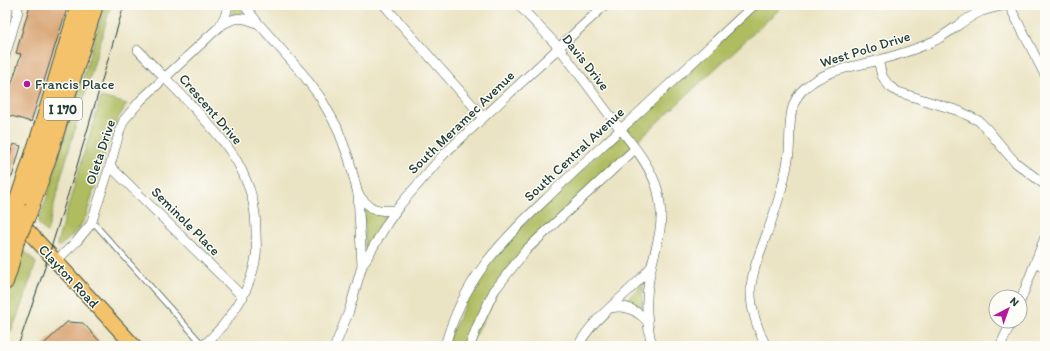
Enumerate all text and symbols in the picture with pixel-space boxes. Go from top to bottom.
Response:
street label: West Polo Drive [818,28,913,71]
street label: Davis Drive [558,31,613,94]
street label: South Meramec Avenue [405,67,518,178]
street label: Crescent Drive [175,70,246,149]
place label: Francis Place [35,76,115,93]
marker: Francis Place [22,79,32,89]
road number: I 170 [44,98,82,120]
street label: South Central Avenue [521,103,628,205]
street label: Oleta Drive [82,117,119,187]
street label: Seminole Place [148,183,224,259]
street label: Clayton Road [35,241,103,312]
north arrow [988,289,1028,329]
text: N [1007,294,1021,309]

